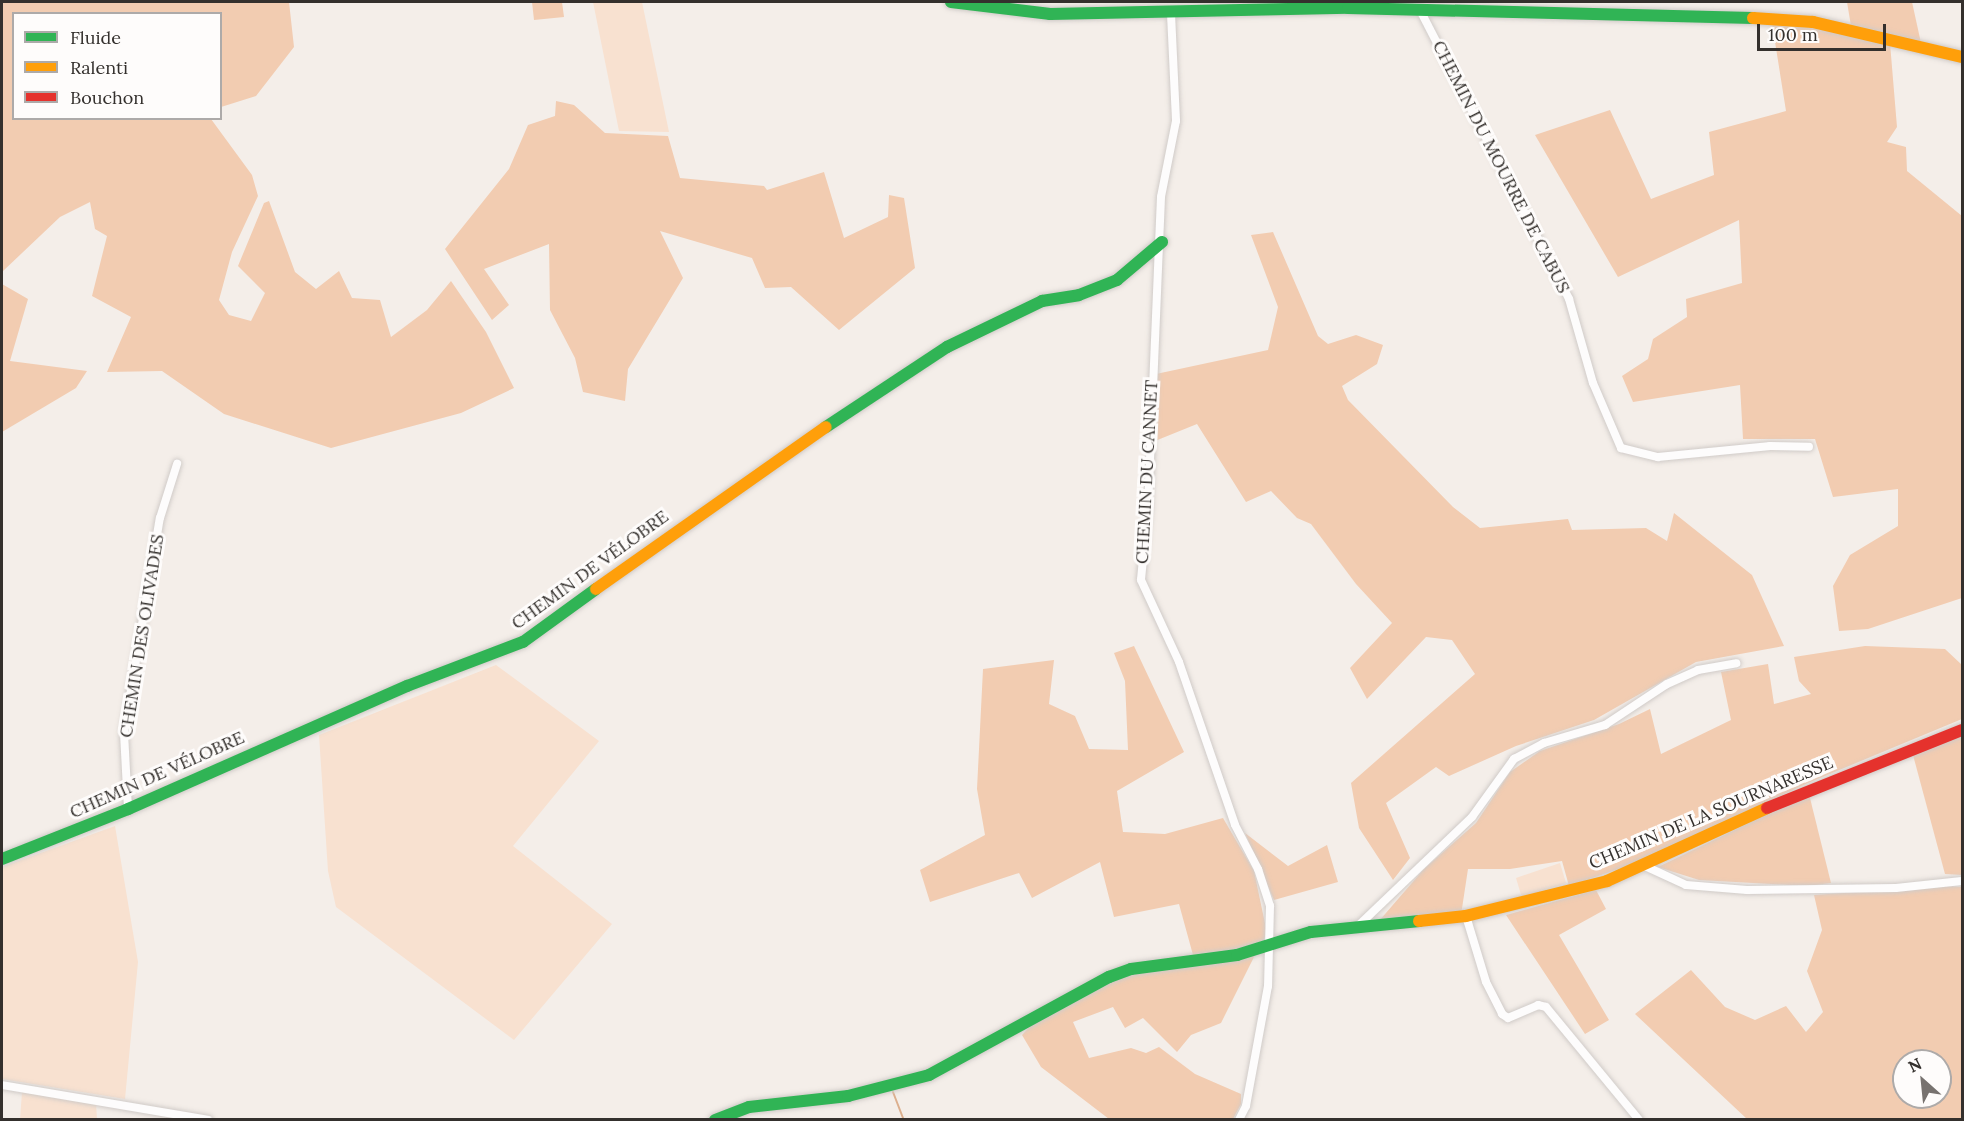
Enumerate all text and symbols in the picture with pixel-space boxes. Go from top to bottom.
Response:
legend [12,12,222,120]
scale bar [1760,12,1889,50]
text: 100 m [1768,23,1818,46]
text: Fluide [70,26,121,49]
street label: CHEMIN DU MOURRE DE CABUS [1428,37,1574,297]
text: Ralenti [70,56,128,79]
text: Bouchon [70,86,144,109]
street label: CHEMIN DU CANNET [1131,379,1163,565]
street label: CHEMIN DE VÉLOBRE [507,506,673,634]
street label: CHEMIN DES OLIVADES [115,533,169,739]
street label: CHEMIN DE VÉLOBRE [66,727,248,823]
street label: CHEMIN DE LA SOURNARESSE [1586,752,1836,874]
north arrow [1892,1049,1952,1109]
text: N [1905,1053,1925,1076]

